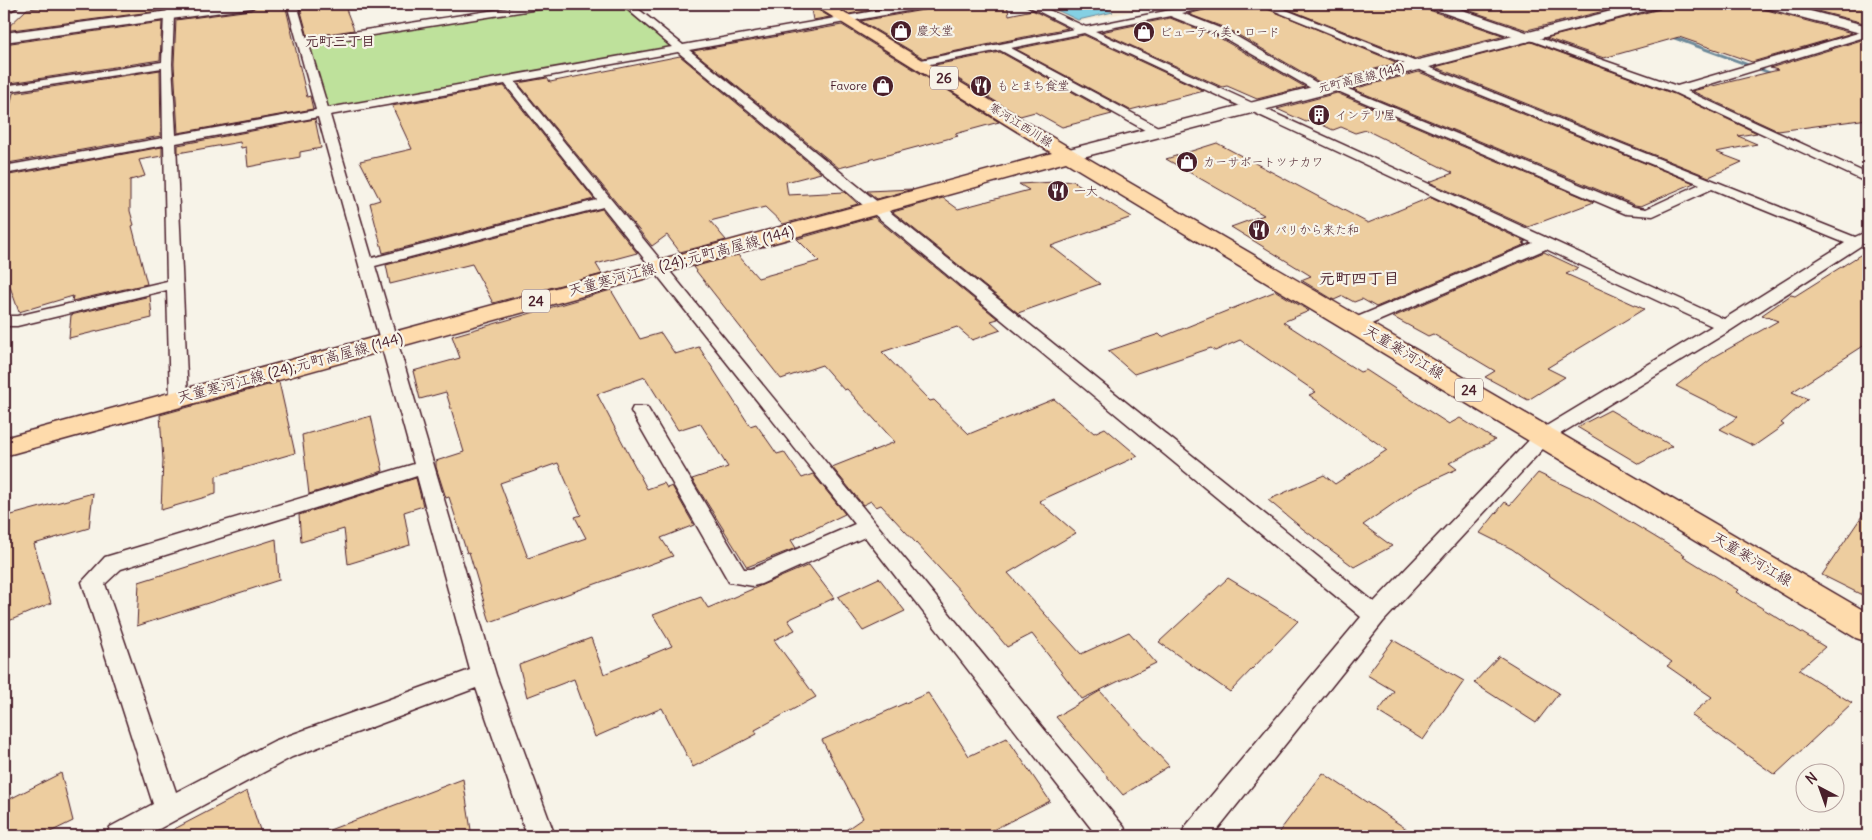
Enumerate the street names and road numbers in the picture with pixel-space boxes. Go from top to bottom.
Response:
street label: 元町高屋線 (144) [1316,59,1406,95]
road number: 26 [930,66,958,90]
street label: 寒河江西川線 [987,99,1056,150]
street label: 天童寒河江線 (24);元町高屋線 (144) [566,221,796,300]
road number: 24 [522,290,550,312]
street label: 天童寒河江線 [1361,320,1448,383]
street label: 天童寒河江線 (24);元町高屋線 (144) [175,328,405,407]
road number: 24 [1455,378,1483,402]
street label: 天童寒河江線 [1709,527,1796,590]

